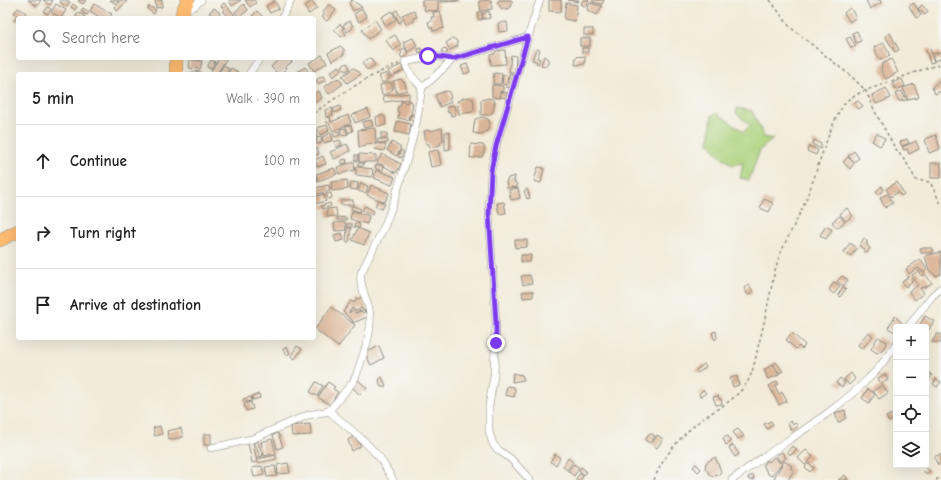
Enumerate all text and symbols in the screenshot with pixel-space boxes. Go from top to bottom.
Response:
search box [16,16,316,60]
icon: search [30,27,52,49]
text: Search here [62,29,140,47]
route start [419,47,437,65]
text: 5 min [32,89,74,108]
text: Walk · 390 m [226,91,300,106]
icon: ahead [32,150,54,172]
text: Continue [70,152,127,170]
text: 100 m [264,153,300,168]
icon: right [32,222,54,244]
text: Turn right [70,224,136,242]
text: 290 m [263,225,300,240]
icon: arrive [32,294,54,316]
text: Arrive at destination [70,296,201,314]
map controls [893,324,929,468]
button: + [893,324,929,360]
route end [487,334,505,352]
button: − [893,360,929,396]
button: locate [893,396,929,432]
button: layers [893,432,929,468]

